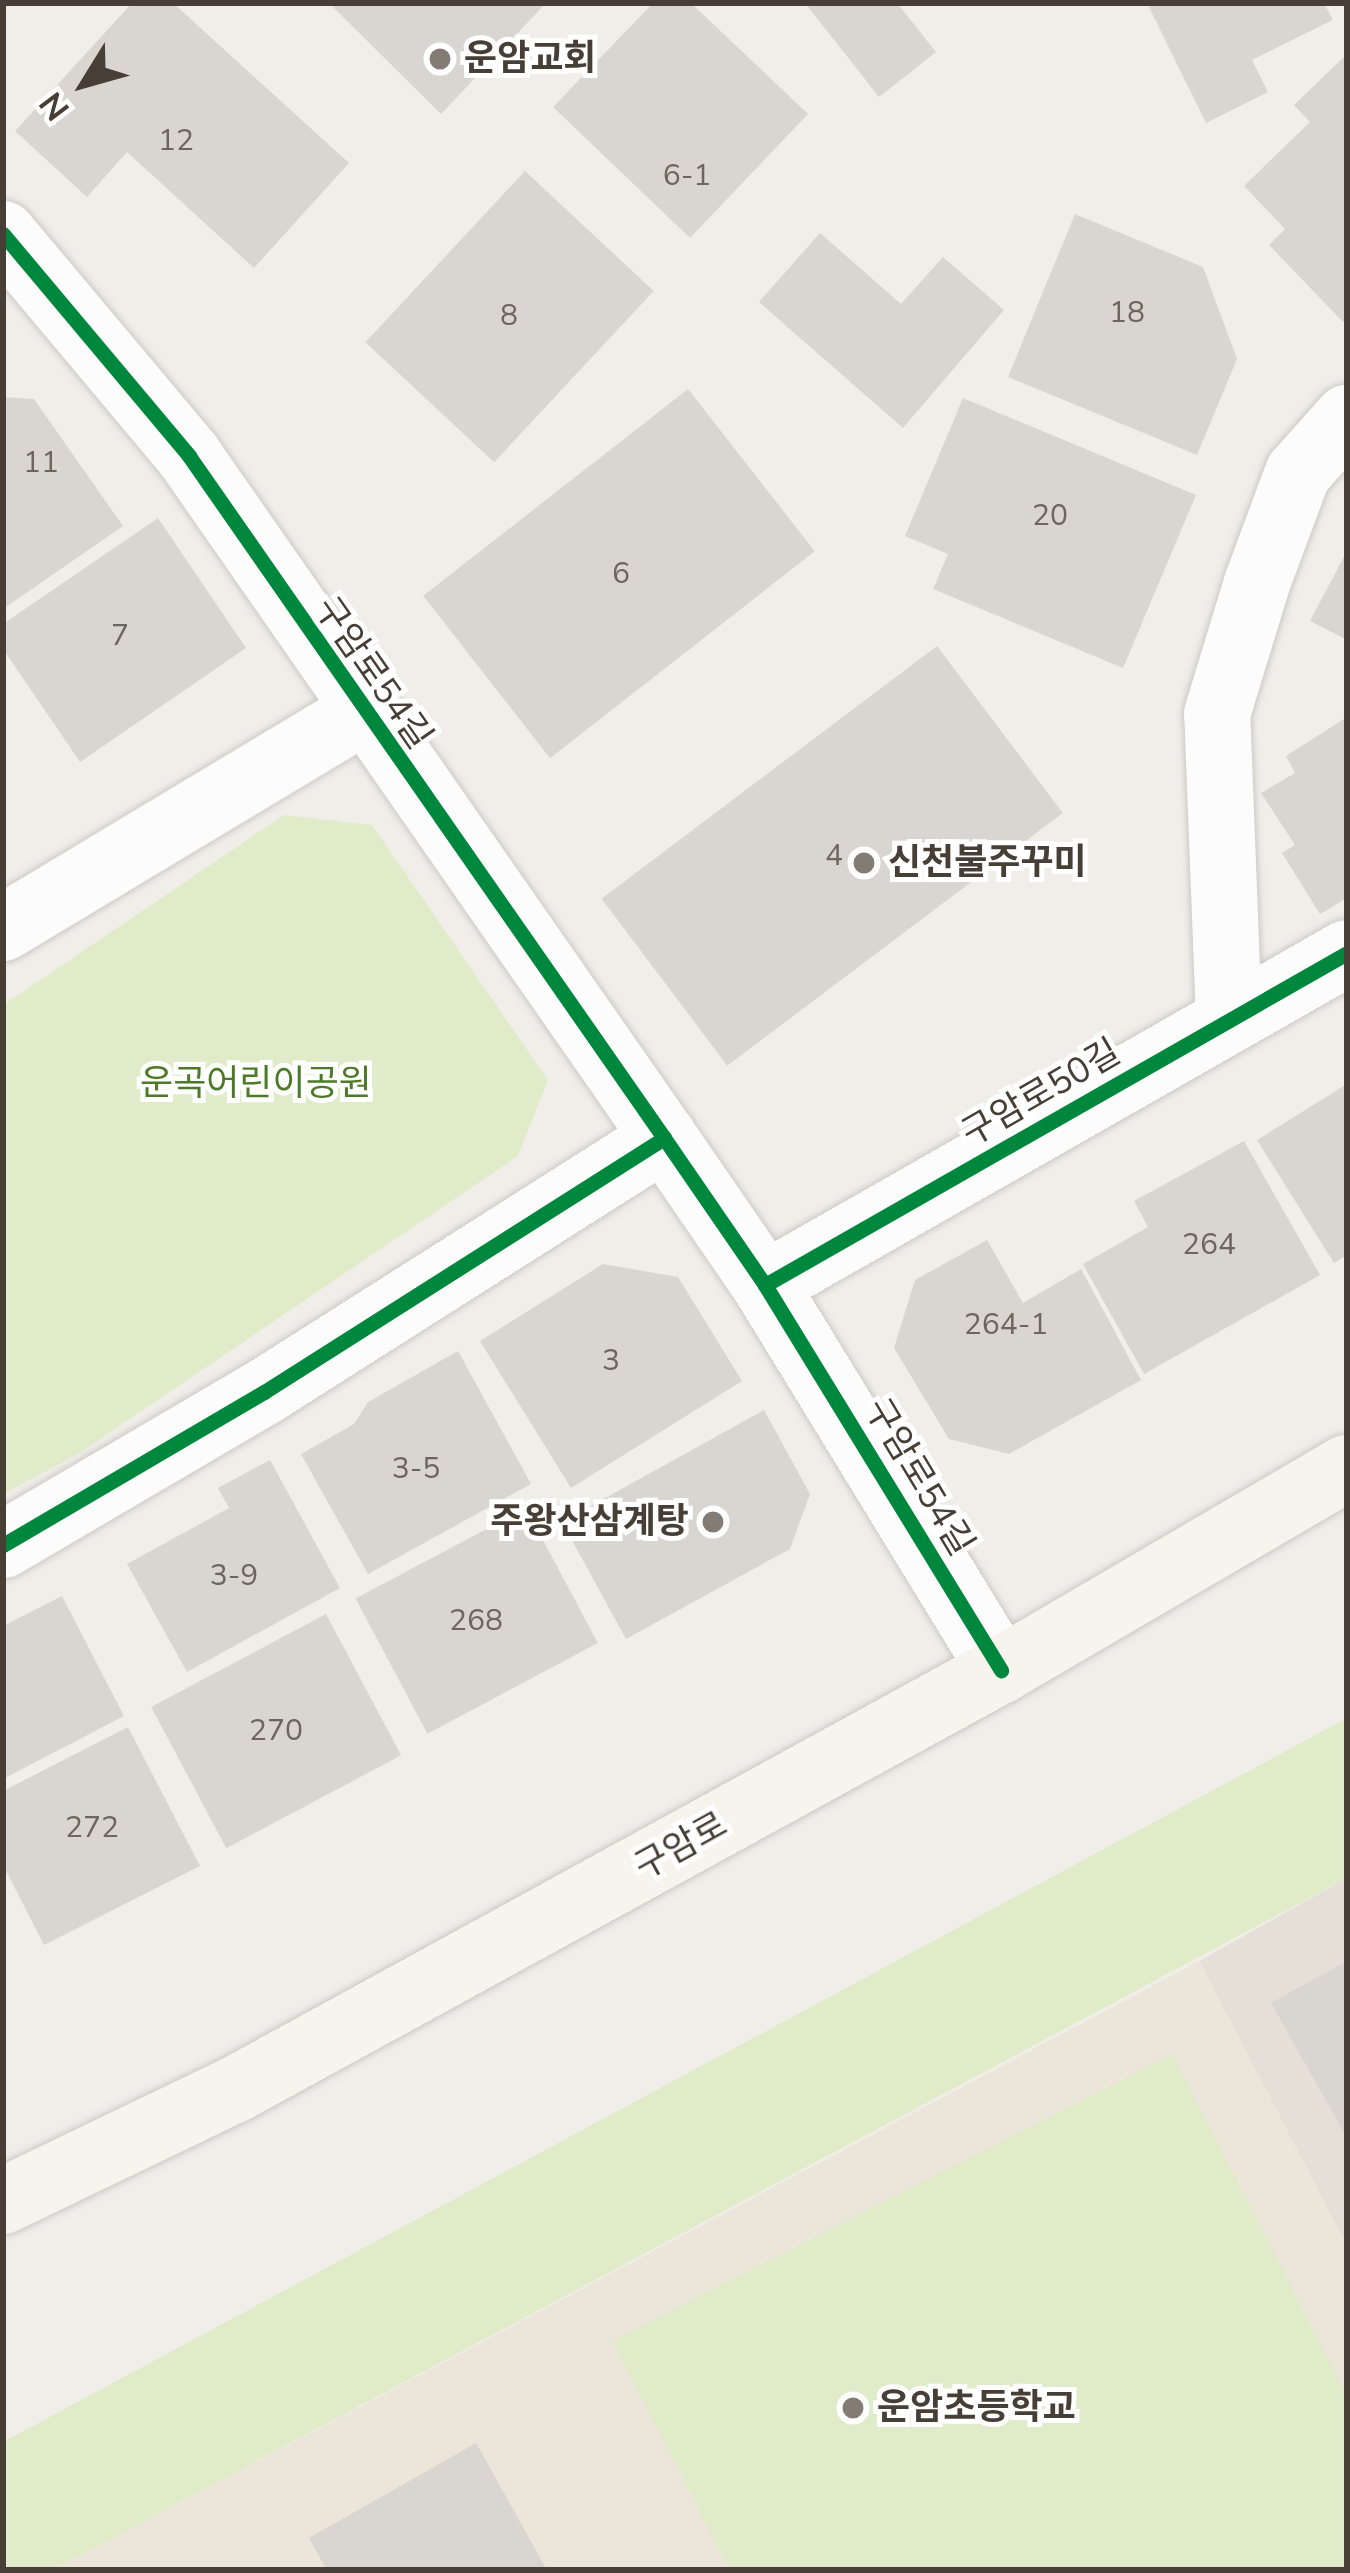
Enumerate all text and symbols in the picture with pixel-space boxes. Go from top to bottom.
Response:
north arrow [24,24,144,144]
place label: 운암교회 [464,37,596,81]
marker: 운암교회 [427,46,453,72]
text: N [29,83,80,129]
house number: 12 [158,123,194,159]
house number: 6-1 [663,158,711,194]
house number: 18 [1109,295,1145,331]
house number: 8 [500,298,518,334]
house number: 11 [23,445,59,481]
house number: 20 [1032,498,1068,534]
house number: 6 [612,556,630,592]
street label: 구암로54길 [305,589,441,757]
house number: 7 [111,618,129,654]
house number: 4 [825,838,843,874]
place label: 신천불주꾸미 [888,841,1087,885]
marker: 신천불주꾸미 [851,850,877,876]
street label: 구암로50길 [954,1030,1128,1156]
park label: 운곡어린이공원 [140,1062,372,1106]
house number: 264 [1182,1227,1236,1263]
house number: 264-1 [964,1307,1048,1343]
house number: 3 [602,1343,620,1379]
street label: 구암로54길 [855,1391,983,1563]
house number: 3-5 [392,1451,440,1487]
place label: 주왕산삼계탕 [490,1500,689,1544]
marker: 주왕산삼계탕 [700,1509,726,1535]
house number: 3-9 [210,1558,258,1594]
house number: 268 [449,1603,503,1639]
house number: 270 [249,1713,303,1749]
street label: 구암로 [627,1803,735,1889]
house number: 272 [65,1810,119,1846]
place label: 운암초등학교 [877,2386,1076,2430]
marker: 운암초등학교 [840,2395,866,2421]

